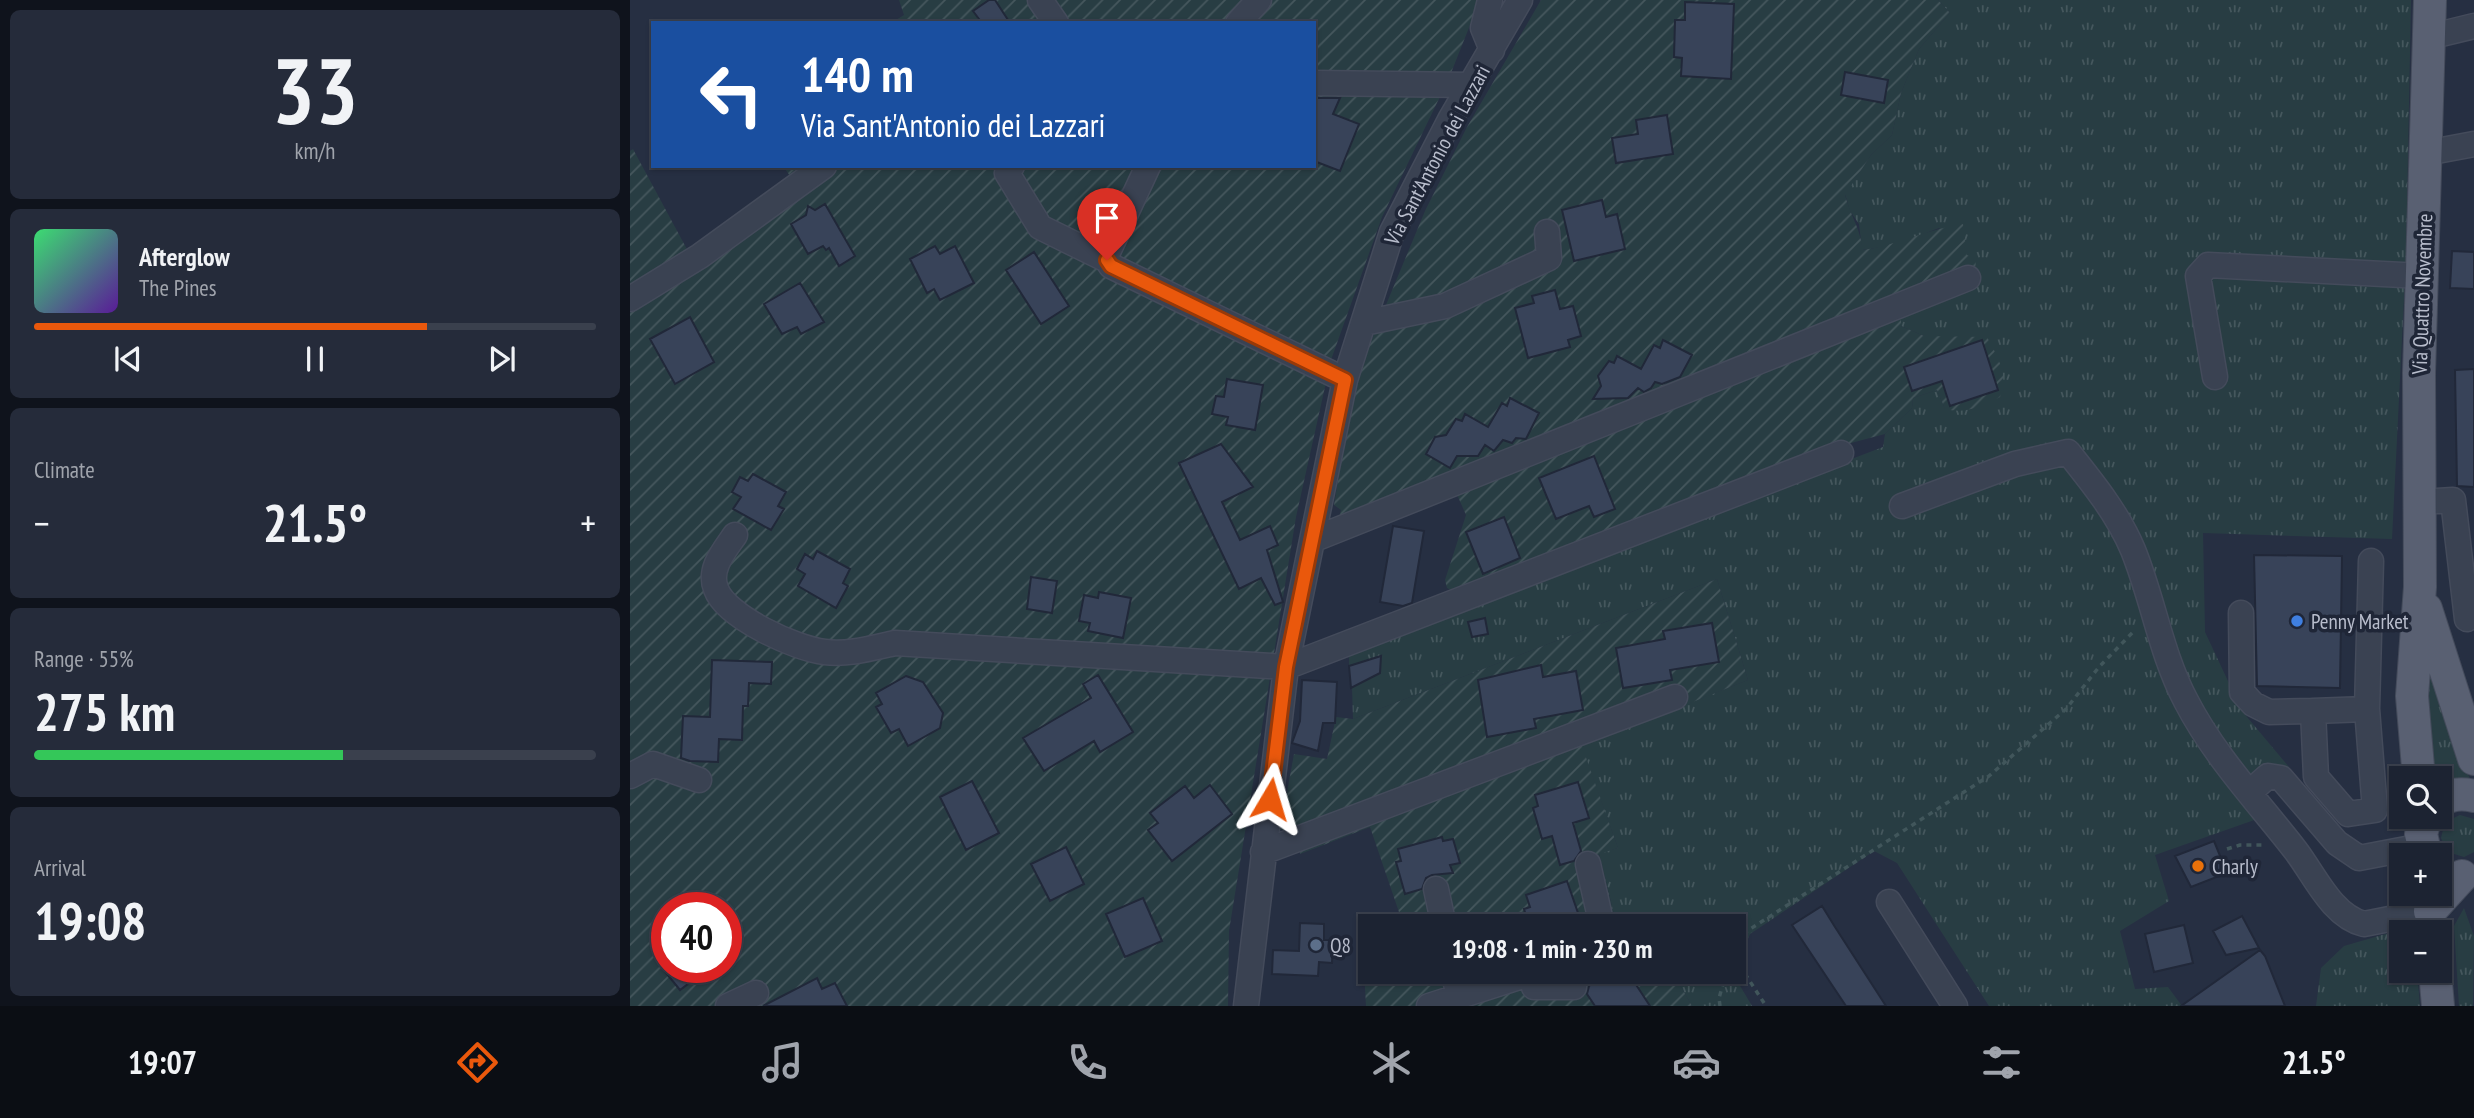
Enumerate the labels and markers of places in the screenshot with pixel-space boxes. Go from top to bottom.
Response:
pin [1077,188,1137,260]
place label: Penny Market [2311,608,2409,635]
marker: Penny Market [2289,613,2305,629]
place label: Charly [2212,853,2258,880]
marker: Charly [2190,858,2206,874]
place label: Q8 [1330,932,1351,959]
marker: Q8 [1308,937,1324,953]

